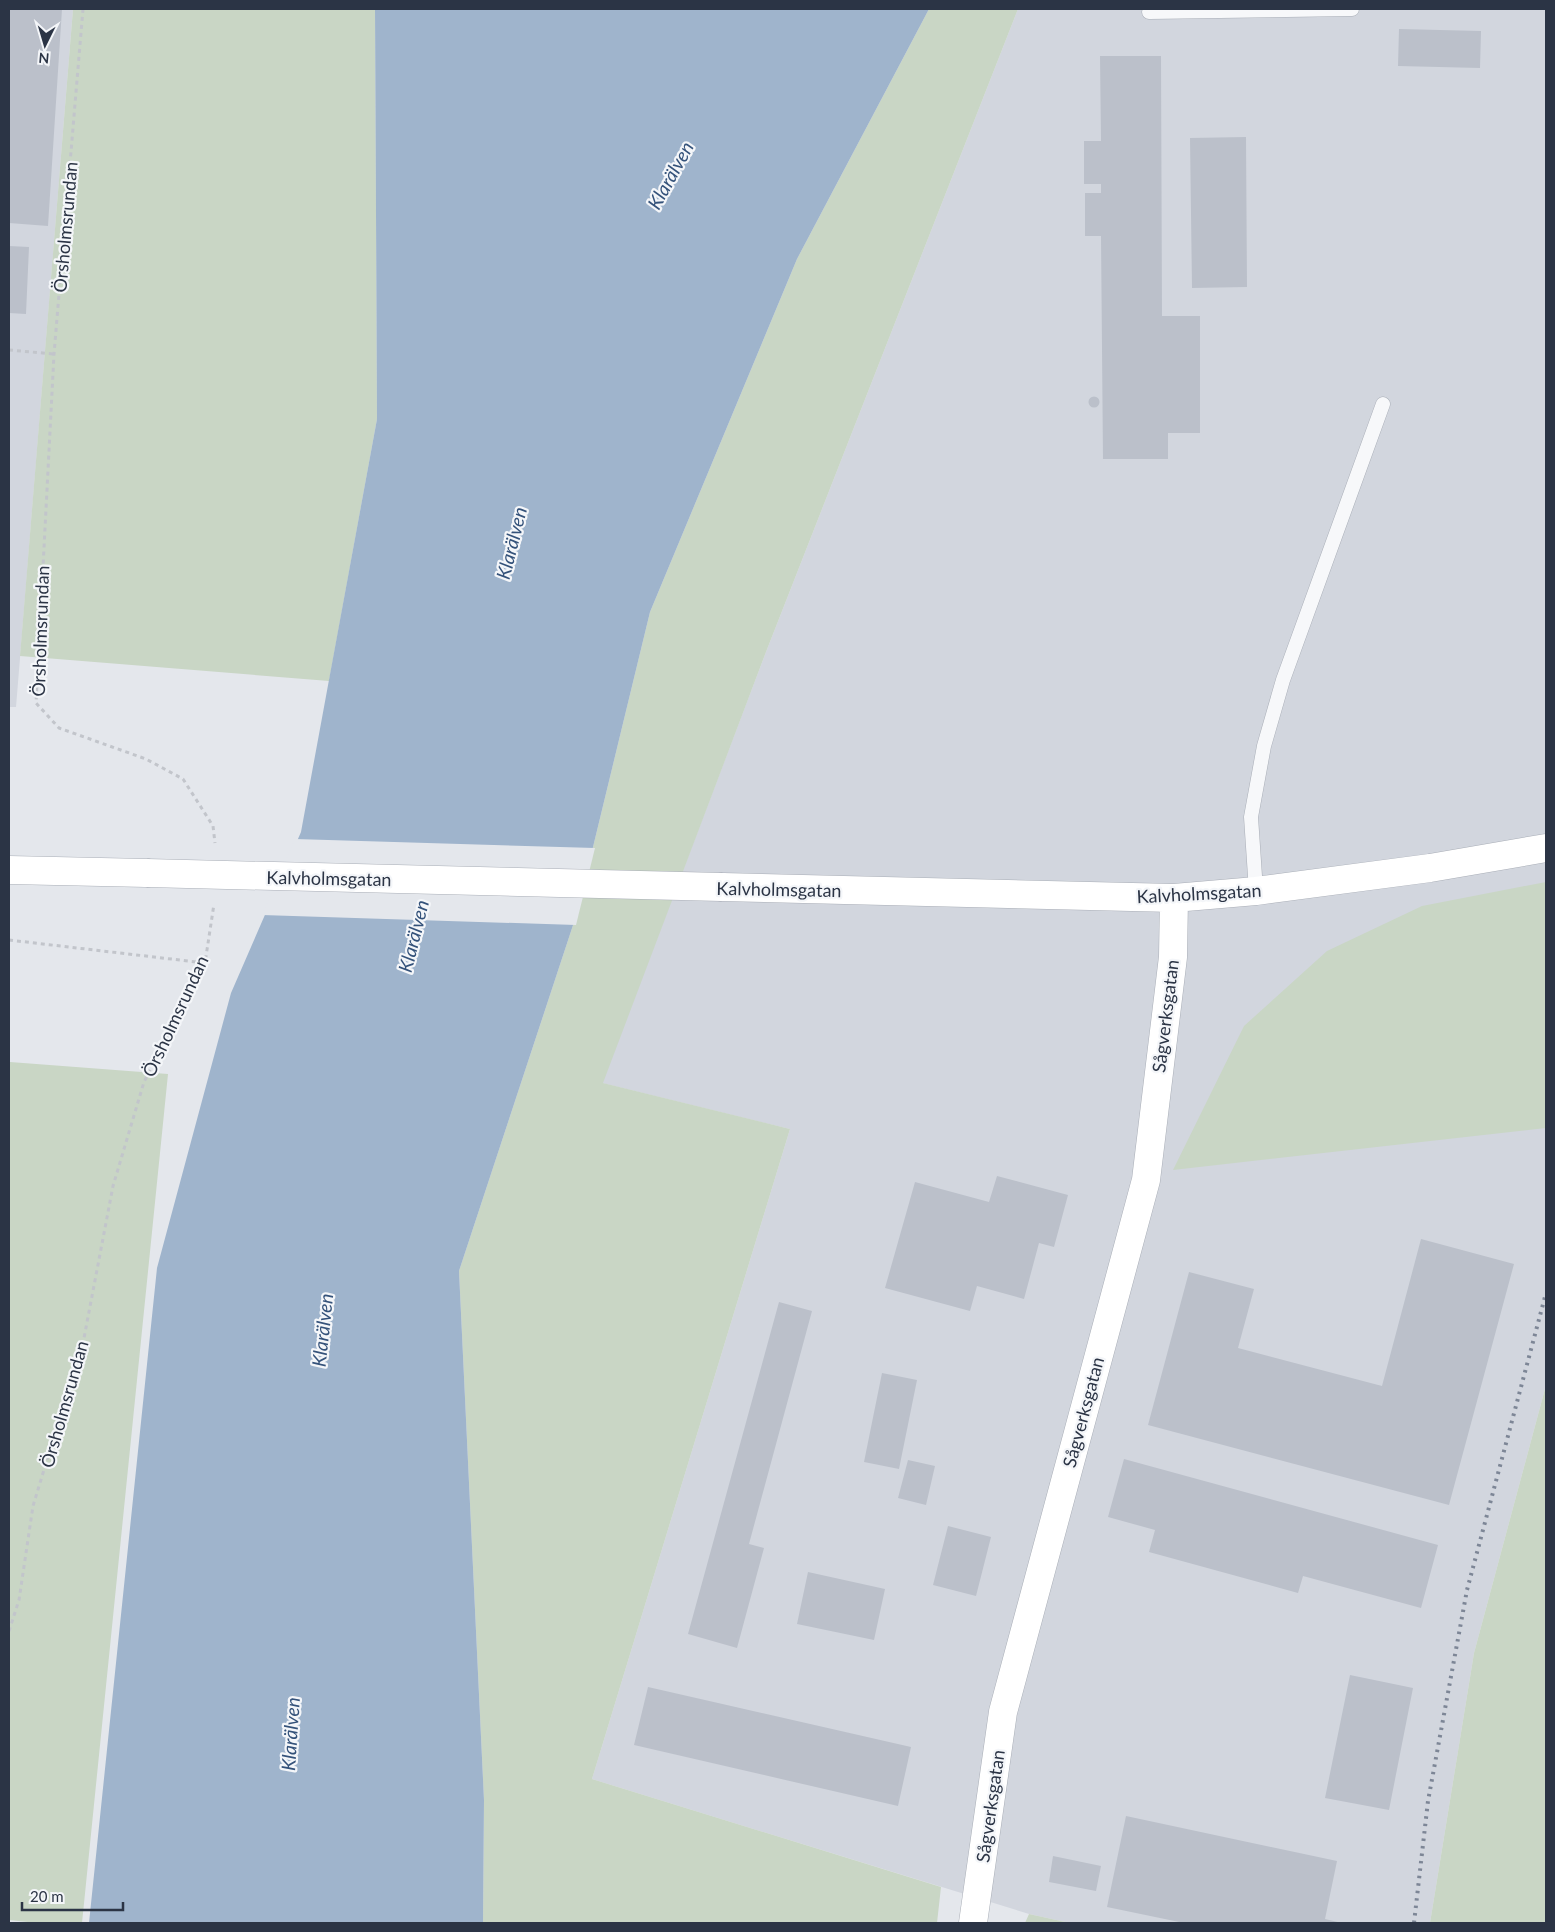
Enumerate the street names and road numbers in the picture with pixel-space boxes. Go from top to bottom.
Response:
street label: Örsholmsrundan [48,161,82,293]
street label: Örsholmsrundan [27,565,53,697]
street label: Kalvholmsgatan [266,866,392,890]
street label: Kalvholmsgatan [716,877,842,901]
street label: Kalvholmsgatan [1136,879,1262,907]
street label: Örsholmsrundan [137,952,213,1080]
street label: Sågverksgatan [1147,958,1183,1074]
street label: Örsholmsrundan [35,1338,93,1470]
street label: Sågverksgatan [1058,1354,1108,1470]
street label: Sågverksgatan [971,1748,1009,1864]

